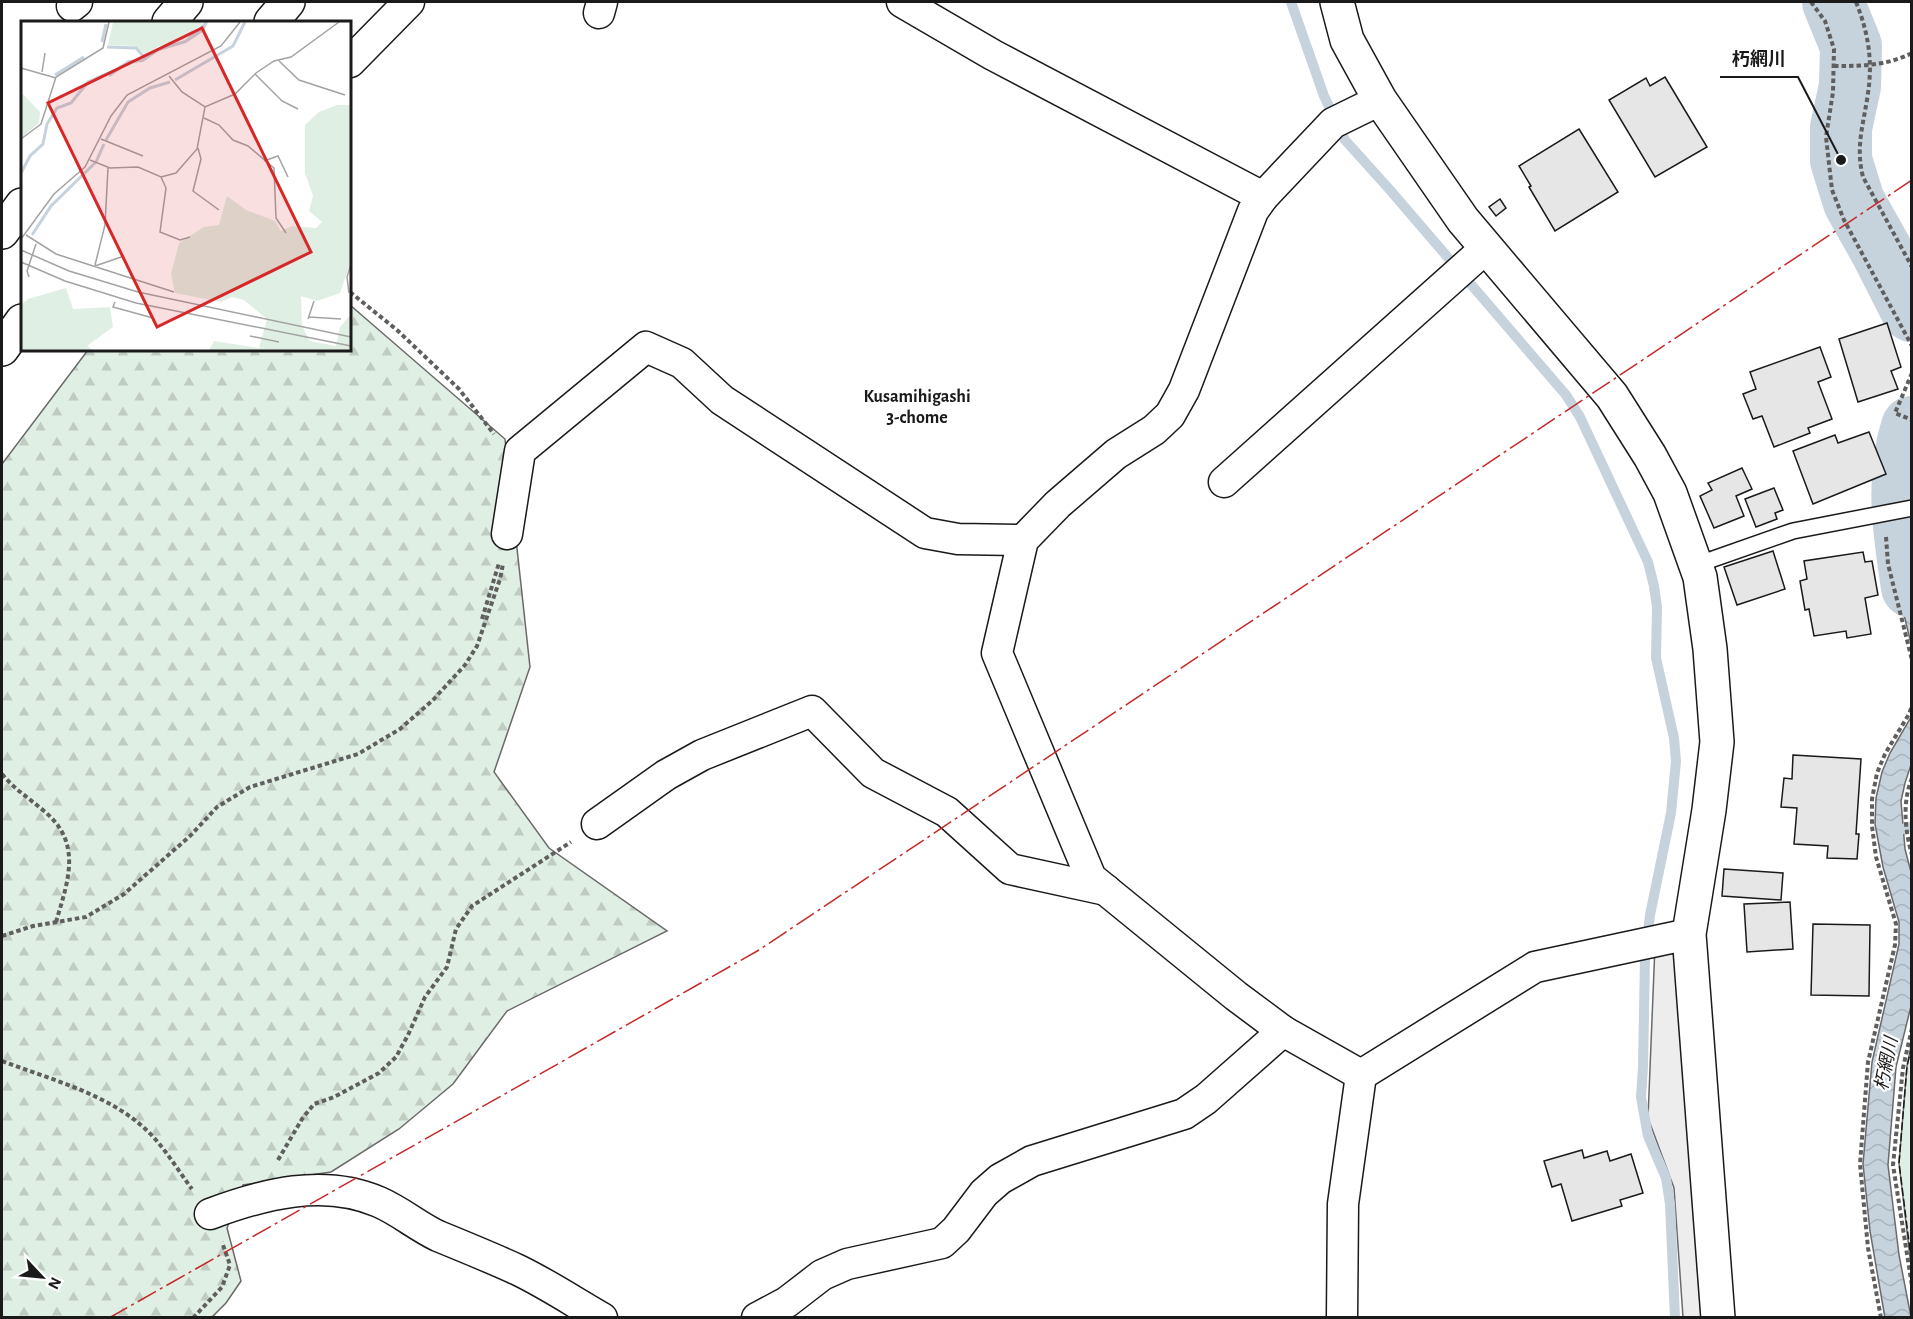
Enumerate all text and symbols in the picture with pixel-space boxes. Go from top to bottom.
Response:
inset map [21,21,351,351]
callout: 朽網川 [1720,41,1798,77]
text: 朽網川 [1732,49,1786,69]
district label: Kusamihigashi 3-chome [863,388,971,427]
water label: 朽網川 [1871,1033,1901,1092]
north arrow [12,1247,72,1307]
text: N [45,1275,64,1292]

